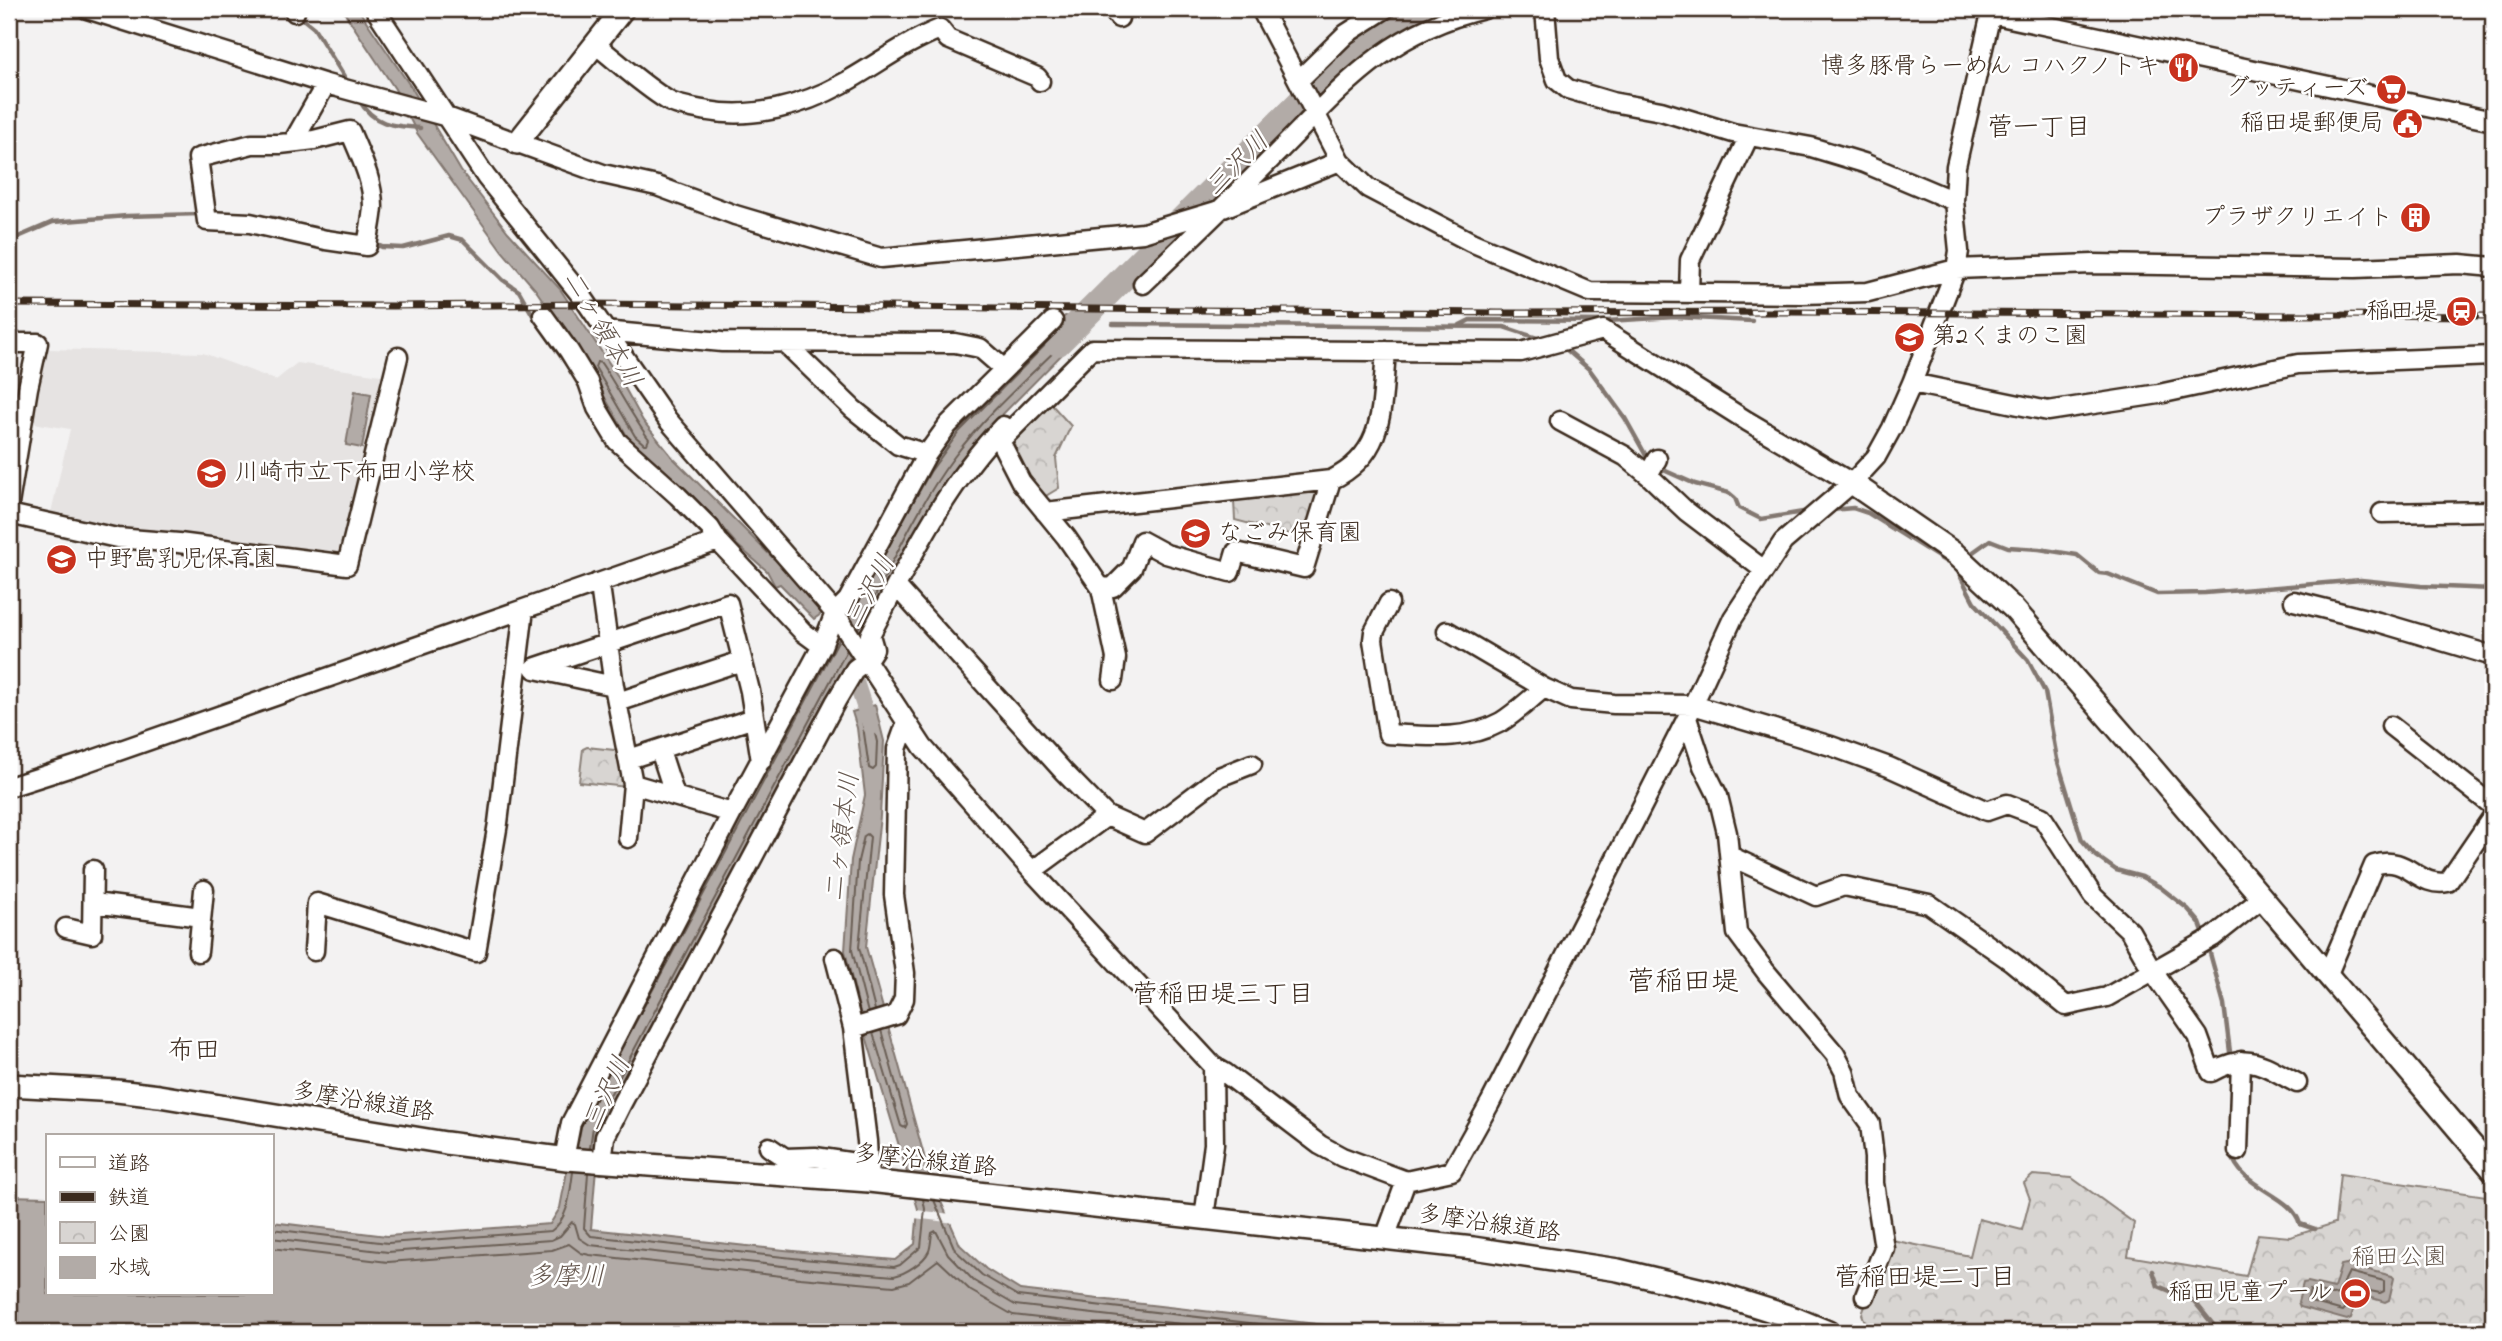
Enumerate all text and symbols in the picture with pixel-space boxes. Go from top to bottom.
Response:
place label: 博多豚骨らーめん コハクノトキ [1820,50,2160,85]
restaurant icon: 博多豚骨らーめん コハクノトキ [2166,50,2200,84]
place label: グッティーズ [2226,72,2368,107]
supermarket icon: グッティーズ [2374,72,2408,106]
place label: 稲田堤郵便局 [2240,107,2384,142]
public building icon: 稲田堤郵便局 [2390,107,2424,141]
district label: 菅一丁目 [1987,110,2091,148]
water label: 三沢川 [1197,124,1279,206]
place label: プラザクリエイト [2201,201,2393,236]
building icon: プラザクリエイト [2399,201,2433,235]
water label: 二ヶ領本川 [552,264,650,396]
place label: 稲田堤 [2366,295,2438,330]
station icon: 稲田堤 [2444,295,2478,329]
school or university icon: 第2くまのこ園 [1892,320,1926,354]
place label: 第2くまのこ園 [1932,320,2088,355]
school or university icon: 川崎市立下布田小学校 [195,456,229,490]
place label: 川崎市立下布田小学校 [235,456,475,491]
school or university icon: なごみ保育園 [1178,517,1212,551]
place label: なごみ保育園 [1218,517,1362,552]
school or university icon: 中野島乳児保育園 [45,543,79,577]
place label: 中野島乳児保育園 [85,543,277,578]
water label: 三沢川 [836,549,906,635]
water label: 二ヶ領本川 [817,770,871,904]
district label: 菅稲田堤 [1627,963,1739,1004]
district label: 菅稲田堤三丁目 [1132,977,1314,1015]
district label: 布田 [168,1033,220,1071]
water label: 三沢川 [574,1051,642,1137]
street label: 多摩沿線道路 [289,1074,437,1132]
legend [46,1134,273,1296]
street label: 多摩沿線道路 [852,1137,998,1187]
text: 道路 [108,1150,150,1180]
text: 鉄道 [108,1184,150,1214]
street label: 多摩沿線道路 [1415,1198,1563,1252]
text: 公園 [108,1220,150,1250]
park label: 稲田公園 [2351,1241,2447,1276]
text: 水域 [108,1254,150,1284]
water label: 多摩川 [527,1259,605,1297]
district label: 菅稲田堤二丁目 [1834,1260,2016,1298]
place label: 稲田児童プール [2168,1276,2333,1311]
sports icon: 稲田児童プール [2339,1276,2373,1310]

